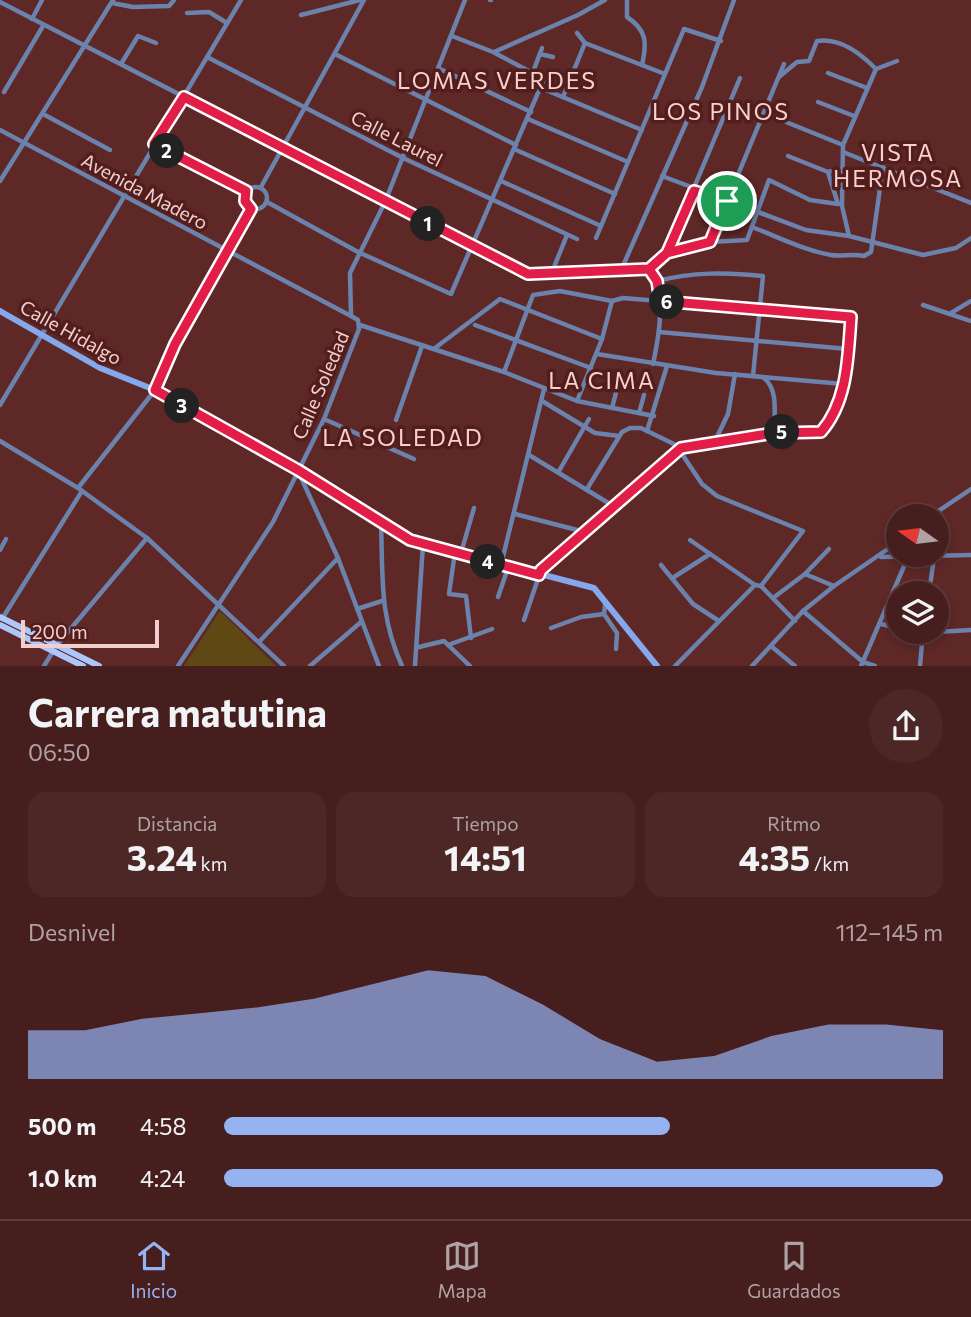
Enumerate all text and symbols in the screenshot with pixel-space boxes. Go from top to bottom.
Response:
district label: LOMAS VERDES [397,66,597,94]
district label: LOS PINOS [652,97,790,125]
street label: Calle Laurel [347,105,447,171]
pin: 2 [150,134,184,168]
district label: VISTA HERMOSA [833,138,963,192]
text: 2 [161,139,172,162]
street label: Avenida Madero [78,148,212,234]
pin [697,171,757,231]
icon: arrive [708,182,746,220]
pin: 1 [410,206,446,242]
text: 1 [423,212,432,235]
pin: 6 [650,284,684,320]
text: 6 [661,290,672,313]
street label: Calle Hidalgo [16,295,126,369]
street label: Calle Soledad [287,327,353,443]
district label: LA CIMA [548,366,656,394]
pin: 3 [164,388,200,424]
text: 3 [176,394,187,417]
pin: 5 [764,414,800,450]
text: 5 [776,420,787,443]
district label: LA SOLEDAD [322,423,484,451]
north arrow [886,504,948,567]
map controls [886,504,949,644]
pin: 4 [470,544,505,580]
text: 4 [482,550,493,573]
button: layers [886,581,949,644]
scale bar [21,617,159,649]
text: 200 m [32,620,88,643]
text: Carrera matutina [28,688,327,735]
button: share [869,689,943,763]
text: 06:50 [28,738,91,766]
text: Distancia [137,812,217,835]
text: Tiempo [452,812,519,835]
text: Ritmo [767,812,821,835]
text: 3.24 [127,835,197,878]
text: 14:51 [444,835,527,878]
text: 4:35 [739,835,810,878]
text: km [197,852,227,875]
text: /km [810,852,849,875]
text: Desnivel [28,918,116,946]
text: 112–145 m [836,918,943,946]
text: 500 m [28,1112,96,1140]
text: 4:58 [140,1112,186,1140]
text: 1.0 km [28,1164,97,1192]
text: 4:24 [140,1164,185,1192]
tab: Inicio [130,1237,177,1302]
tab: Mapa [438,1237,487,1302]
tab: Guardados [747,1237,841,1302]

